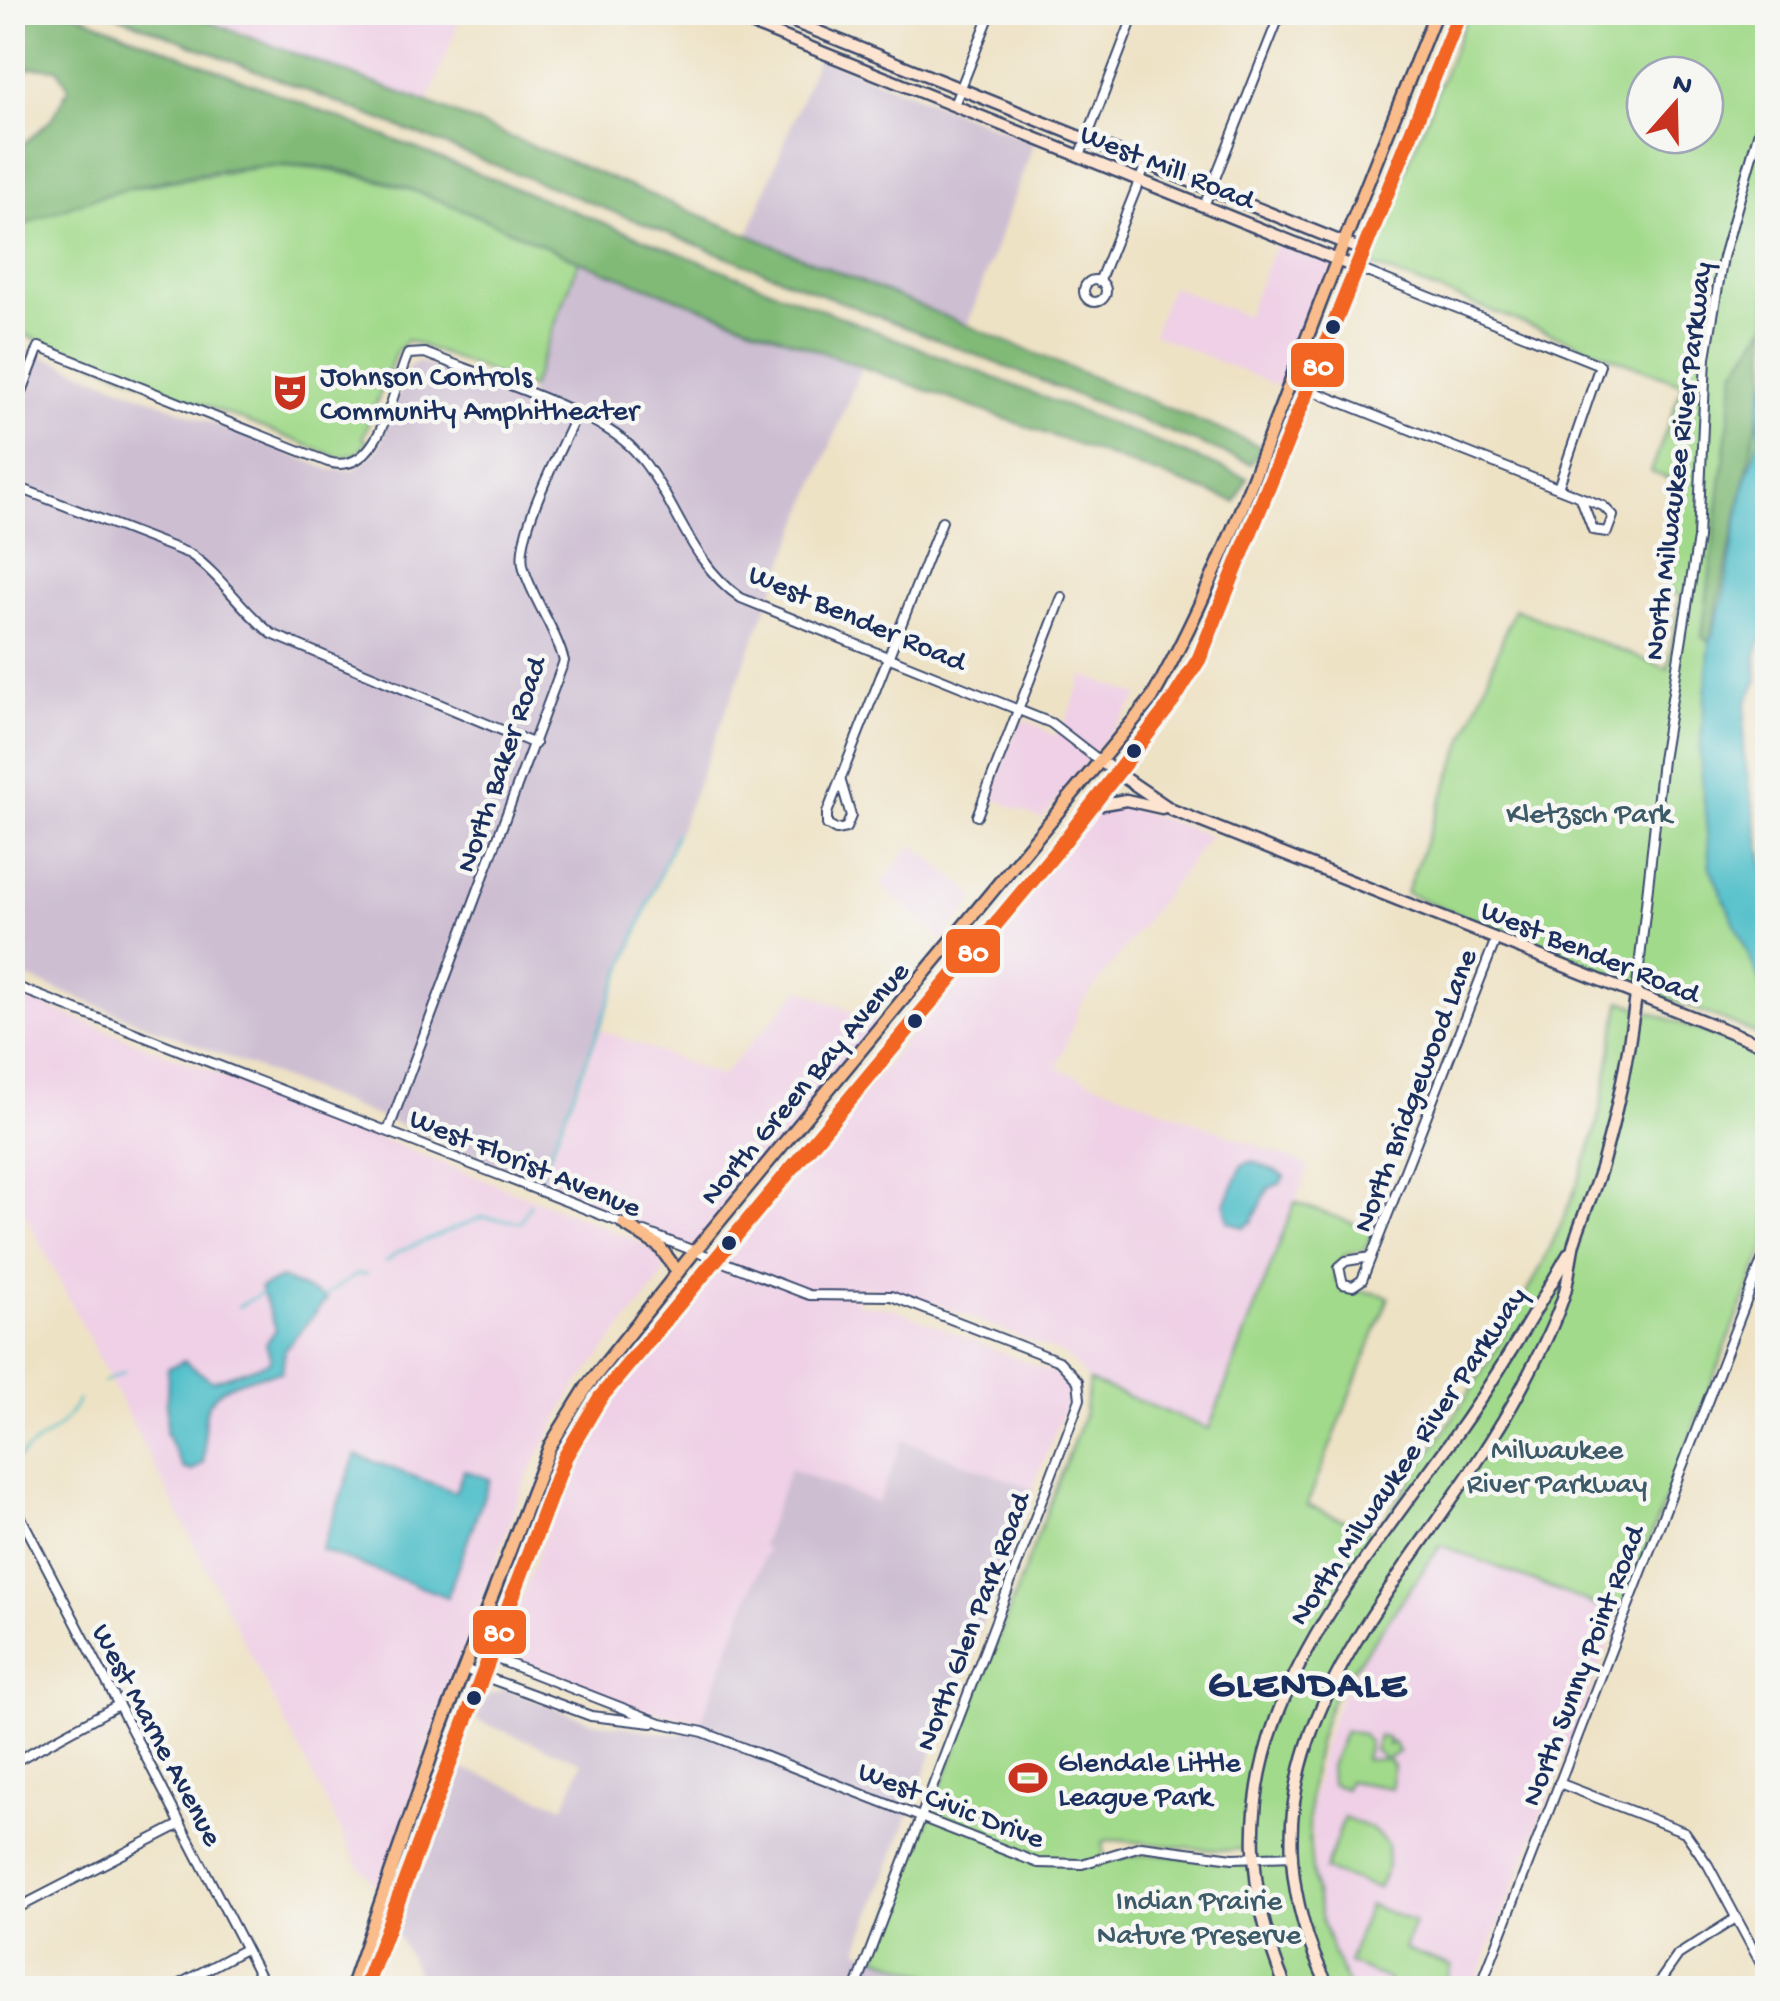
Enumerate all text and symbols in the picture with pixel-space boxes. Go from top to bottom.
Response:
north arrow [1625,55,1725,155]
text: N [1668,67,1696,104]
street label: West Mill Road [1074,118,1261,221]
street label: North Milwaukee River Parkway [1639,260,1722,663]
unlabelled marker [1323,317,1343,337]
line badge: 80 [1289,341,1346,389]
text: 80 [1302,353,1334,386]
place label: Johnson Controls Community Amphitheater [320,362,641,431]
theatre icon: Johnson Controls Community Amphitheater [269,371,311,413]
street label: West Bender Road [742,559,972,683]
street label: North Baker Road [450,651,557,878]
unlabelled marker [1124,741,1144,761]
park label: Kletzsch Park [1506,799,1674,834]
street label: West Bender Road [1475,894,1706,1015]
line badge: 80 [944,927,1002,975]
text: 80 [957,939,989,972]
street label: North Bridgewood Lane [1347,945,1488,1238]
street label: North Green Bay Avenue [694,956,919,1214]
unlabelled marker [905,1011,925,1031]
street label: West Florist Avenue [403,1103,646,1228]
unlabelled marker [719,1233,739,1253]
street label: North Milwaukee River Parkway [1283,1281,1537,1634]
park label: Milwaukee River Parkway [1467,1435,1647,1504]
street label: North Glen Park Road [910,1486,1041,1757]
street label: North Sunny Point Road [1516,1519,1656,1812]
line badge: 80 [471,1608,528,1656]
street label: West Marne Avenue [82,1619,229,1854]
text: 80 [483,1619,515,1652]
district label: GLENDALE [1208,1664,1408,1711]
unlabelled marker [464,1688,484,1708]
place label: Glendale Little League Park [1058,1748,1241,1817]
street label: West Civic Drive [852,1756,1049,1859]
sports icon: Glendale Little League Park [1007,1757,1049,1799]
park label: Indian Prairie Nature Preserve [1097,1886,1302,1955]

